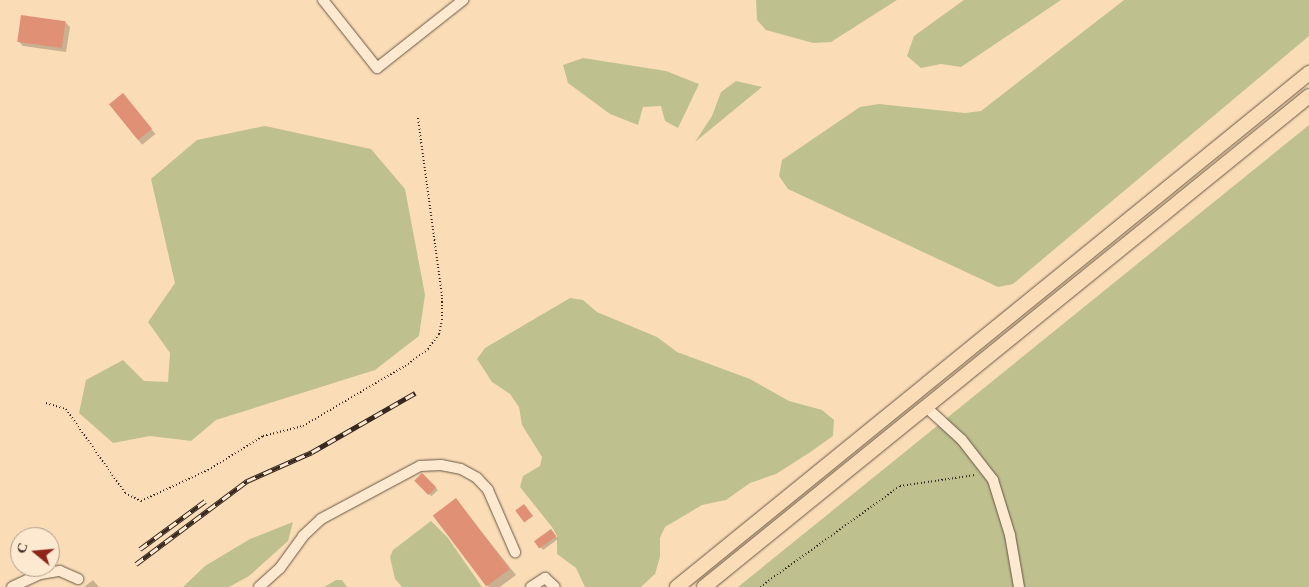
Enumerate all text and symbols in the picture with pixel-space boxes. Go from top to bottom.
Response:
north arrow [10,527,60,577]
text: С [12,541,32,555]

